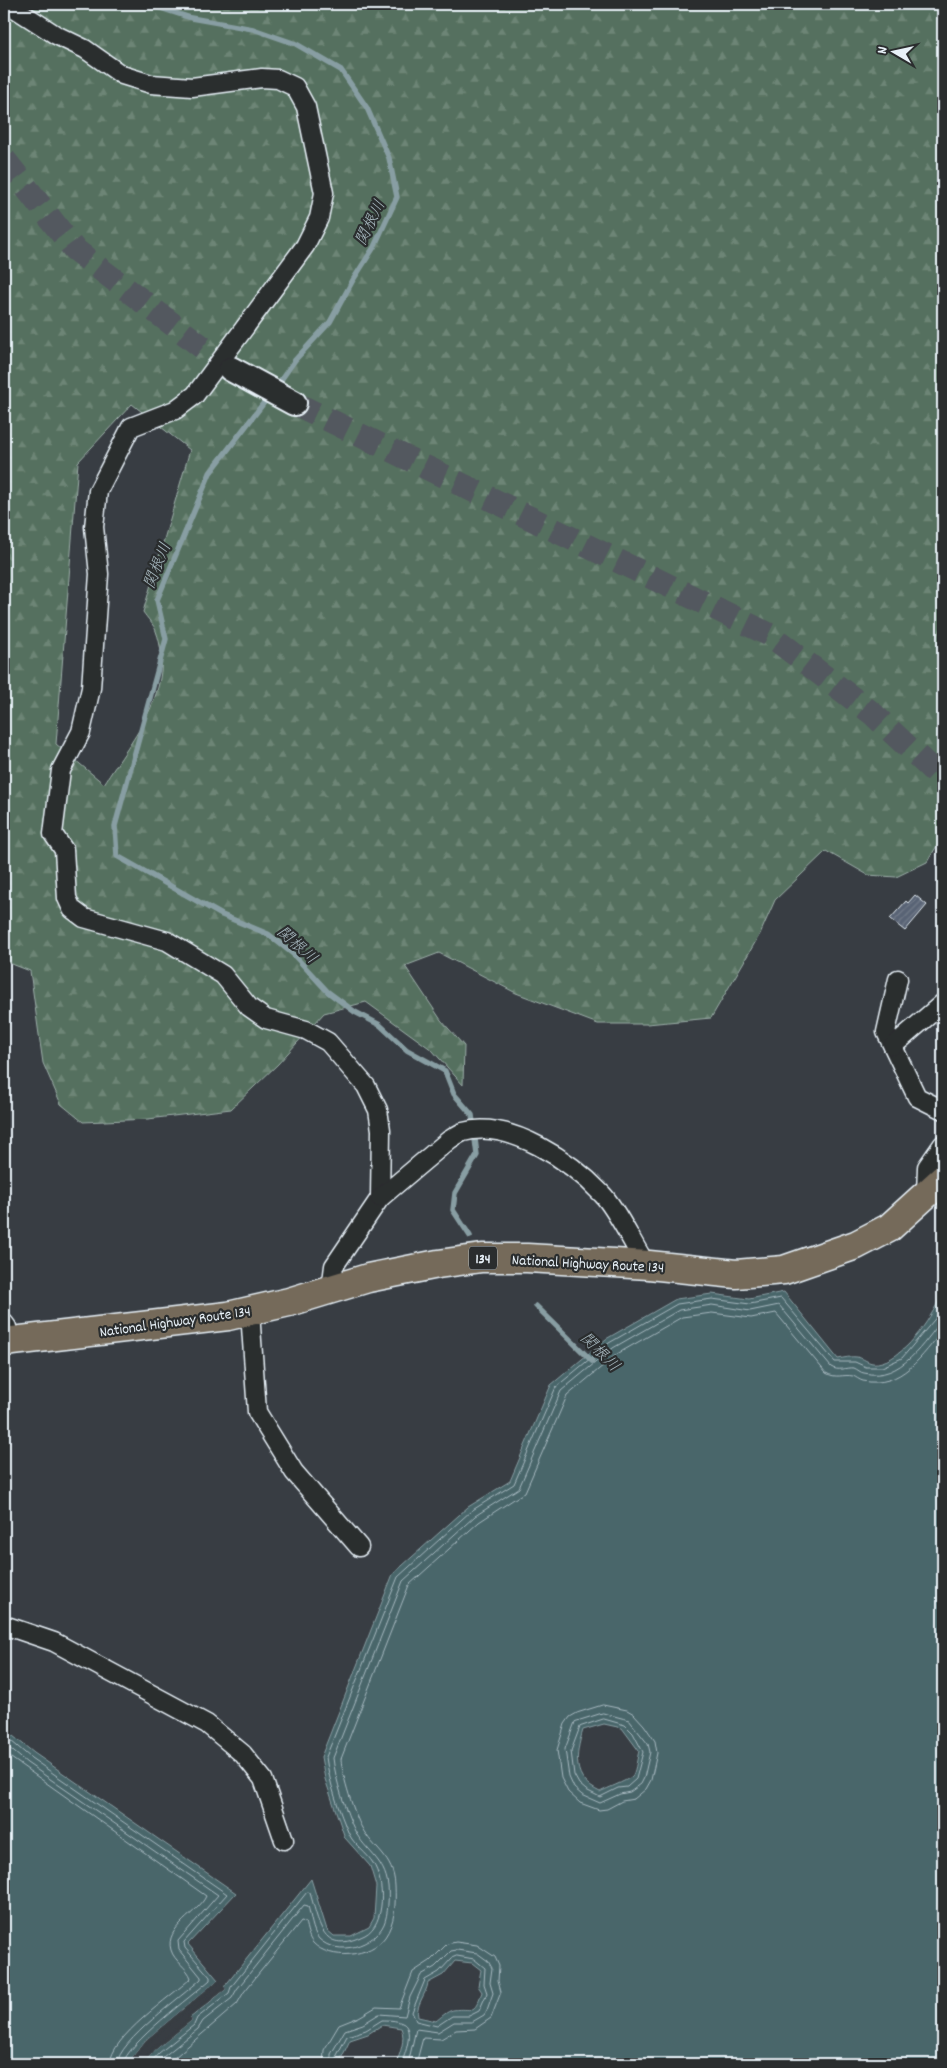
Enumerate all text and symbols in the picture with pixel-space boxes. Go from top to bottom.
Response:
north arrow [870,28,920,78]
text: N [873,45,894,55]
water label: 関根川 [350,196,392,250]
water label: 関根川 [139,539,178,593]
water label: 関根川 [271,921,322,970]
road number: 134 [469,1246,497,1270]
street label: National Highway Route 134 [511,1250,665,1280]
street label: National Highway Route 134 [98,1301,252,1344]
water label: 関根川 [574,1328,624,1378]

